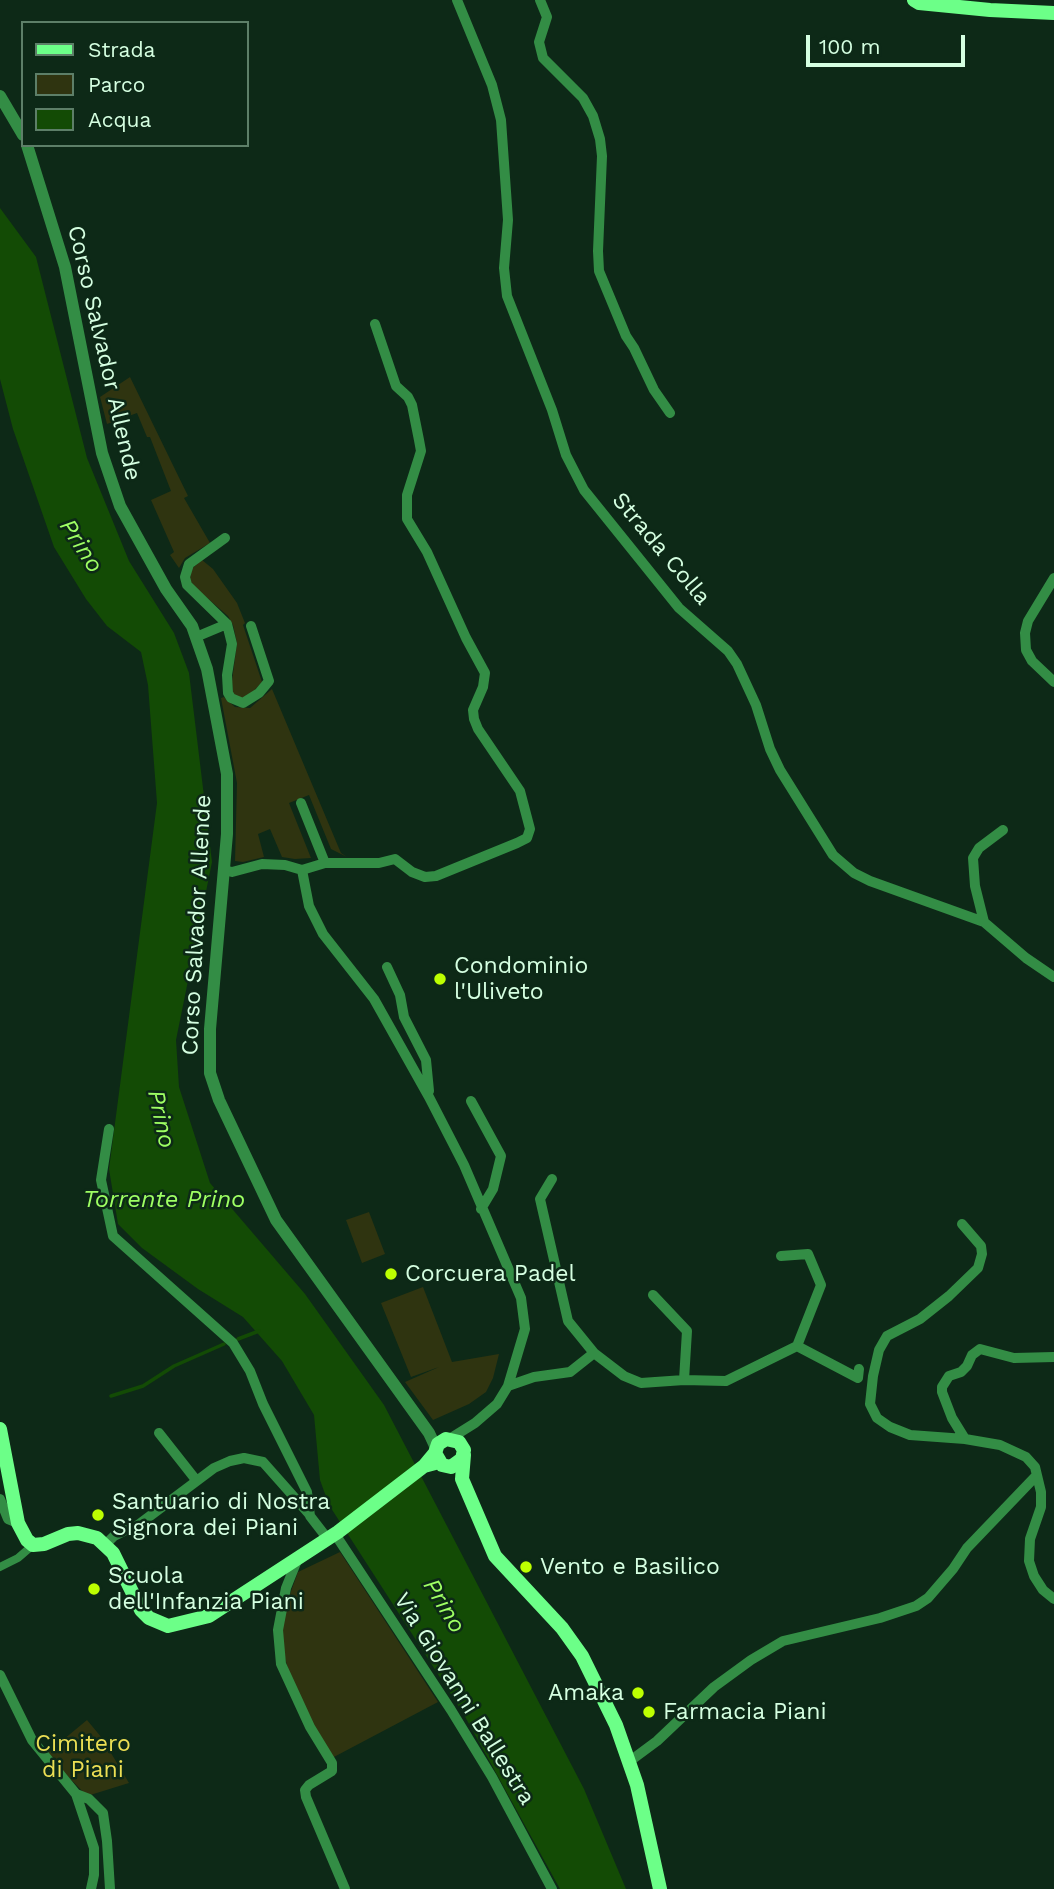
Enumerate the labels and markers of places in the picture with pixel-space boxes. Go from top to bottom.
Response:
place label: Condominio l'Uliveto [454,952,588,1006]
marker: Condominio l'Uliveto [432,971,448,987]
place label: Corcuera Padel [405,1260,576,1288]
marker: Corcuera Padel [383,1266,399,1282]
place label: Santuario di Nostra Signora dei Piani [112,1488,330,1542]
marker: Santuario di Nostra Signora dei Piani [90,1507,106,1523]
place label: Vento e Basilico [540,1553,720,1581]
marker: Vento e Basilico [518,1559,534,1575]
place label: Scuola dell'Infanzia Piani [108,1562,304,1616]
marker: Scuola dell'Infanzia Piani [86,1581,102,1597]
place label: Amaka [548,1679,624,1707]
marker: Amaka [630,1685,646,1701]
place label: Farmacia Piani [663,1698,827,1726]
marker: Farmacia Piani [641,1704,657,1720]

